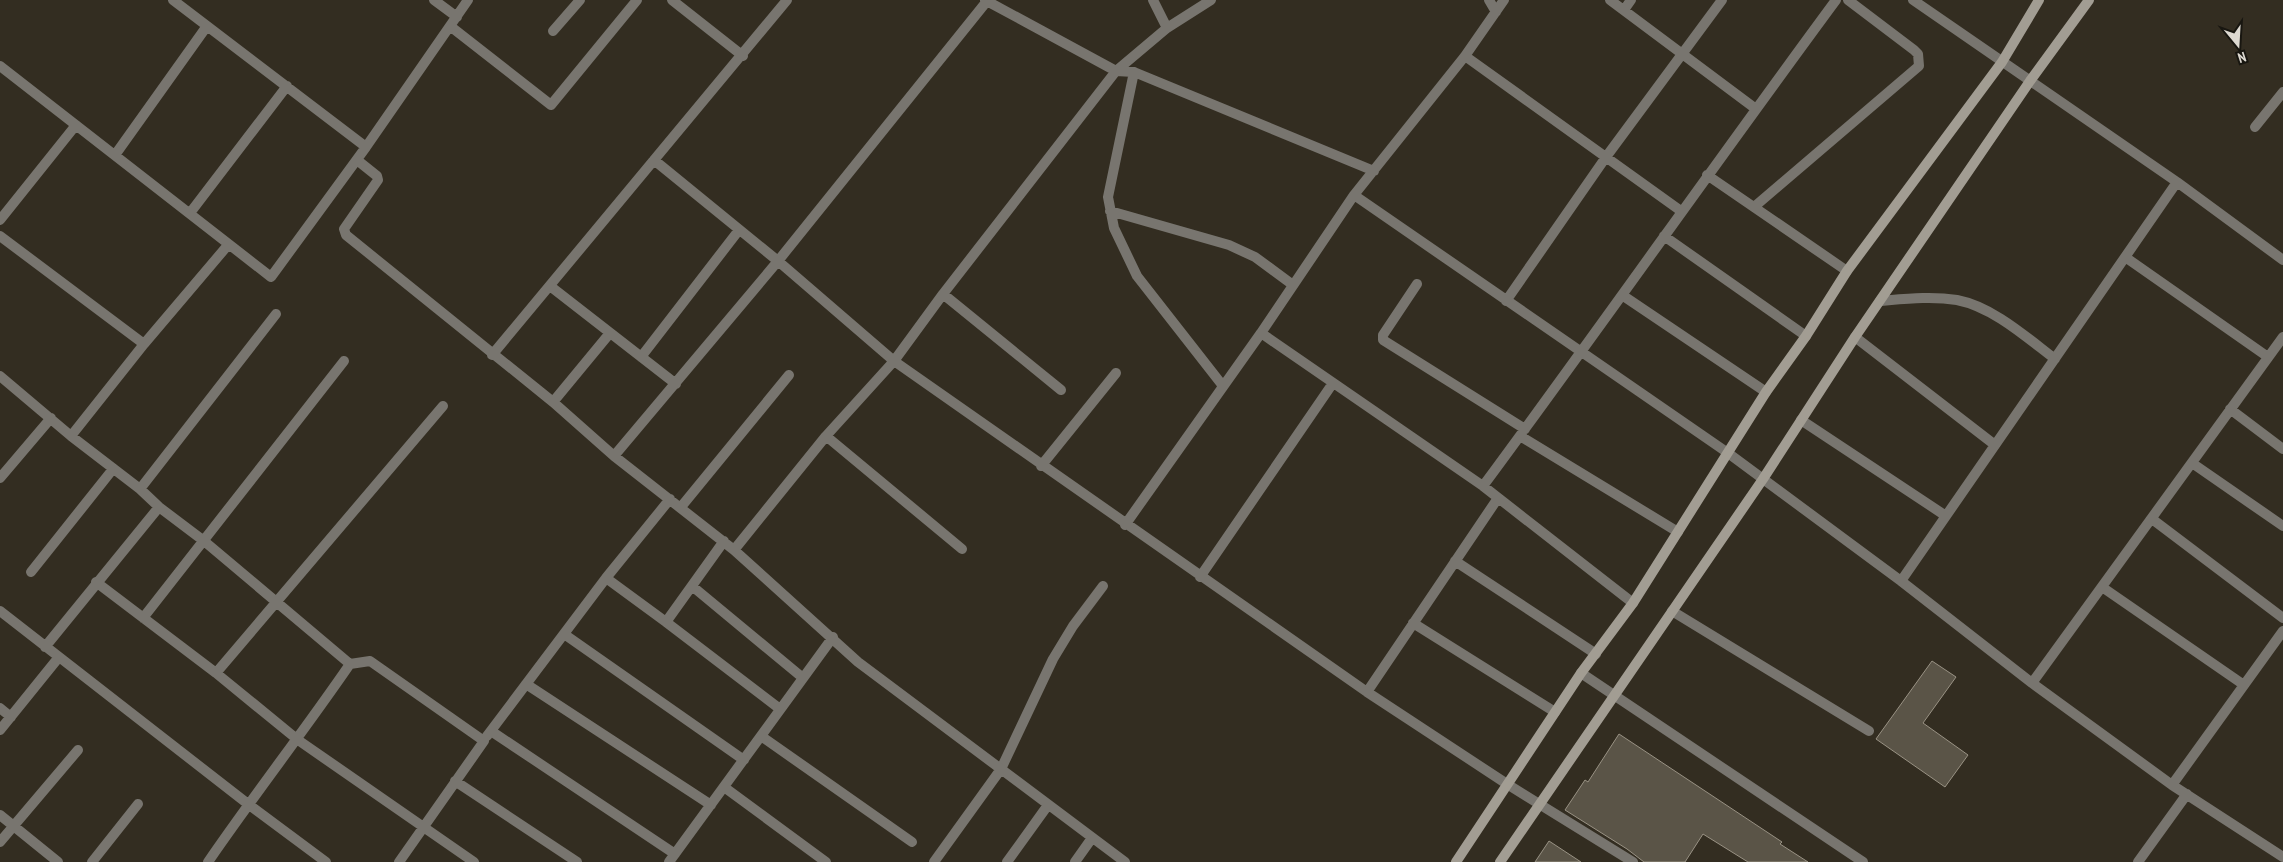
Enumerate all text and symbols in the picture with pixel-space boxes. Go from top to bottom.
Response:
north arrow [2213,20,2263,70]
text: N [2236,48,2248,67]

